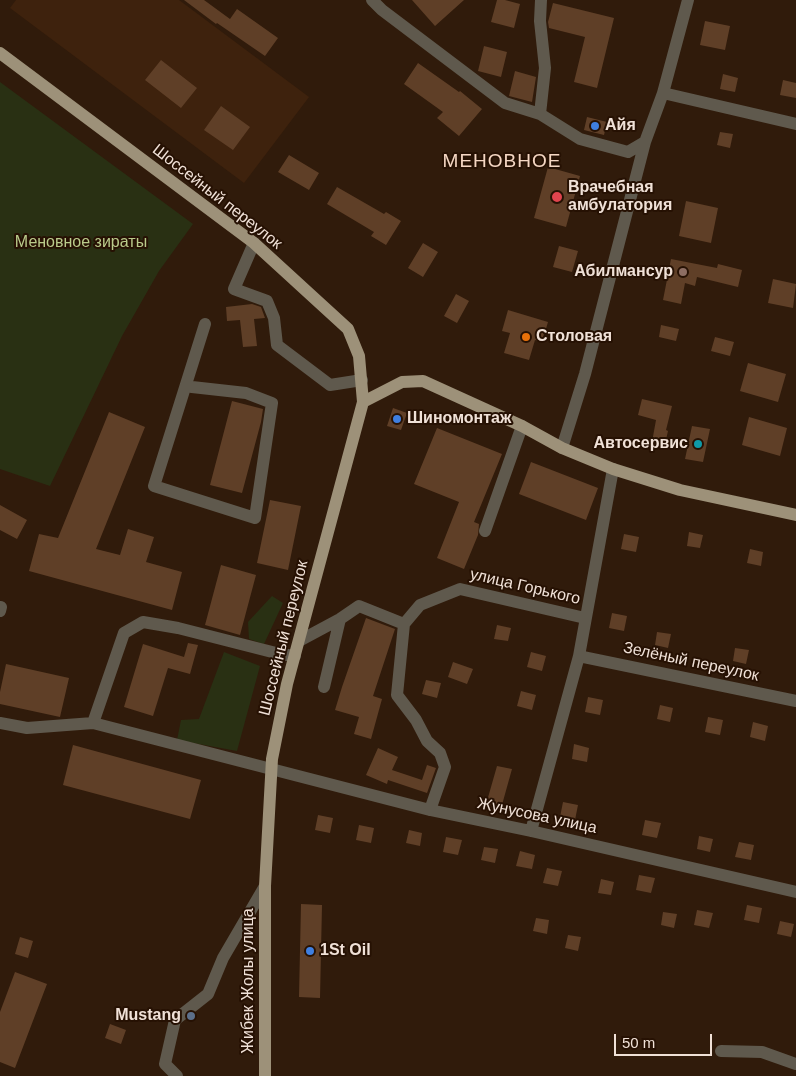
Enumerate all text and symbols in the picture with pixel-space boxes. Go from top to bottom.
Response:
place label: Айя [605,116,636,136]
marker: Айя [589,120,601,132]
street label: Шоссейный переулок [148,140,286,254]
district label: МЕНОВНОЕ [442,151,562,173]
place label: Врачебная амбулатория [568,178,672,216]
marker: Врачебная амбулатория [550,190,564,204]
park label: Меновное зираты [15,233,147,253]
place label: Абилмансур [574,262,673,282]
marker: Абилмансур [677,266,689,278]
place label: Столовая [536,327,612,347]
marker: Столовая [520,331,532,343]
place label: Шиномонтаж [407,409,511,429]
marker: Шиномонтаж [391,413,403,425]
place label: Автосервис [593,434,688,454]
marker: Автосервис [692,438,704,450]
street label: Шоссейный переулок [255,558,313,718]
street label: улица Горького [468,565,582,609]
street label: Зелёный переулок [621,638,761,686]
street label: Жунусова улица [475,794,599,838]
street label: Жибек Жолы улица [239,908,259,1054]
place label: 1St Oil [320,941,371,961]
marker: 1St Oil [304,945,316,957]
place label: Mustang [115,1006,181,1026]
marker: Mustang [185,1010,197,1022]
scale bar [616,1024,714,1056]
text: 50 m [622,1034,655,1051]

